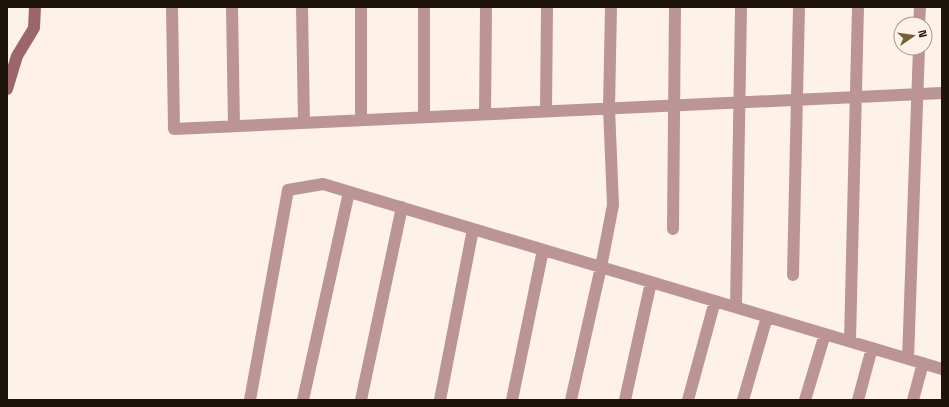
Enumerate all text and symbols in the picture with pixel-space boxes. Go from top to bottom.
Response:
north arrow [893,16,933,56]
text: N [915,29,930,39]

